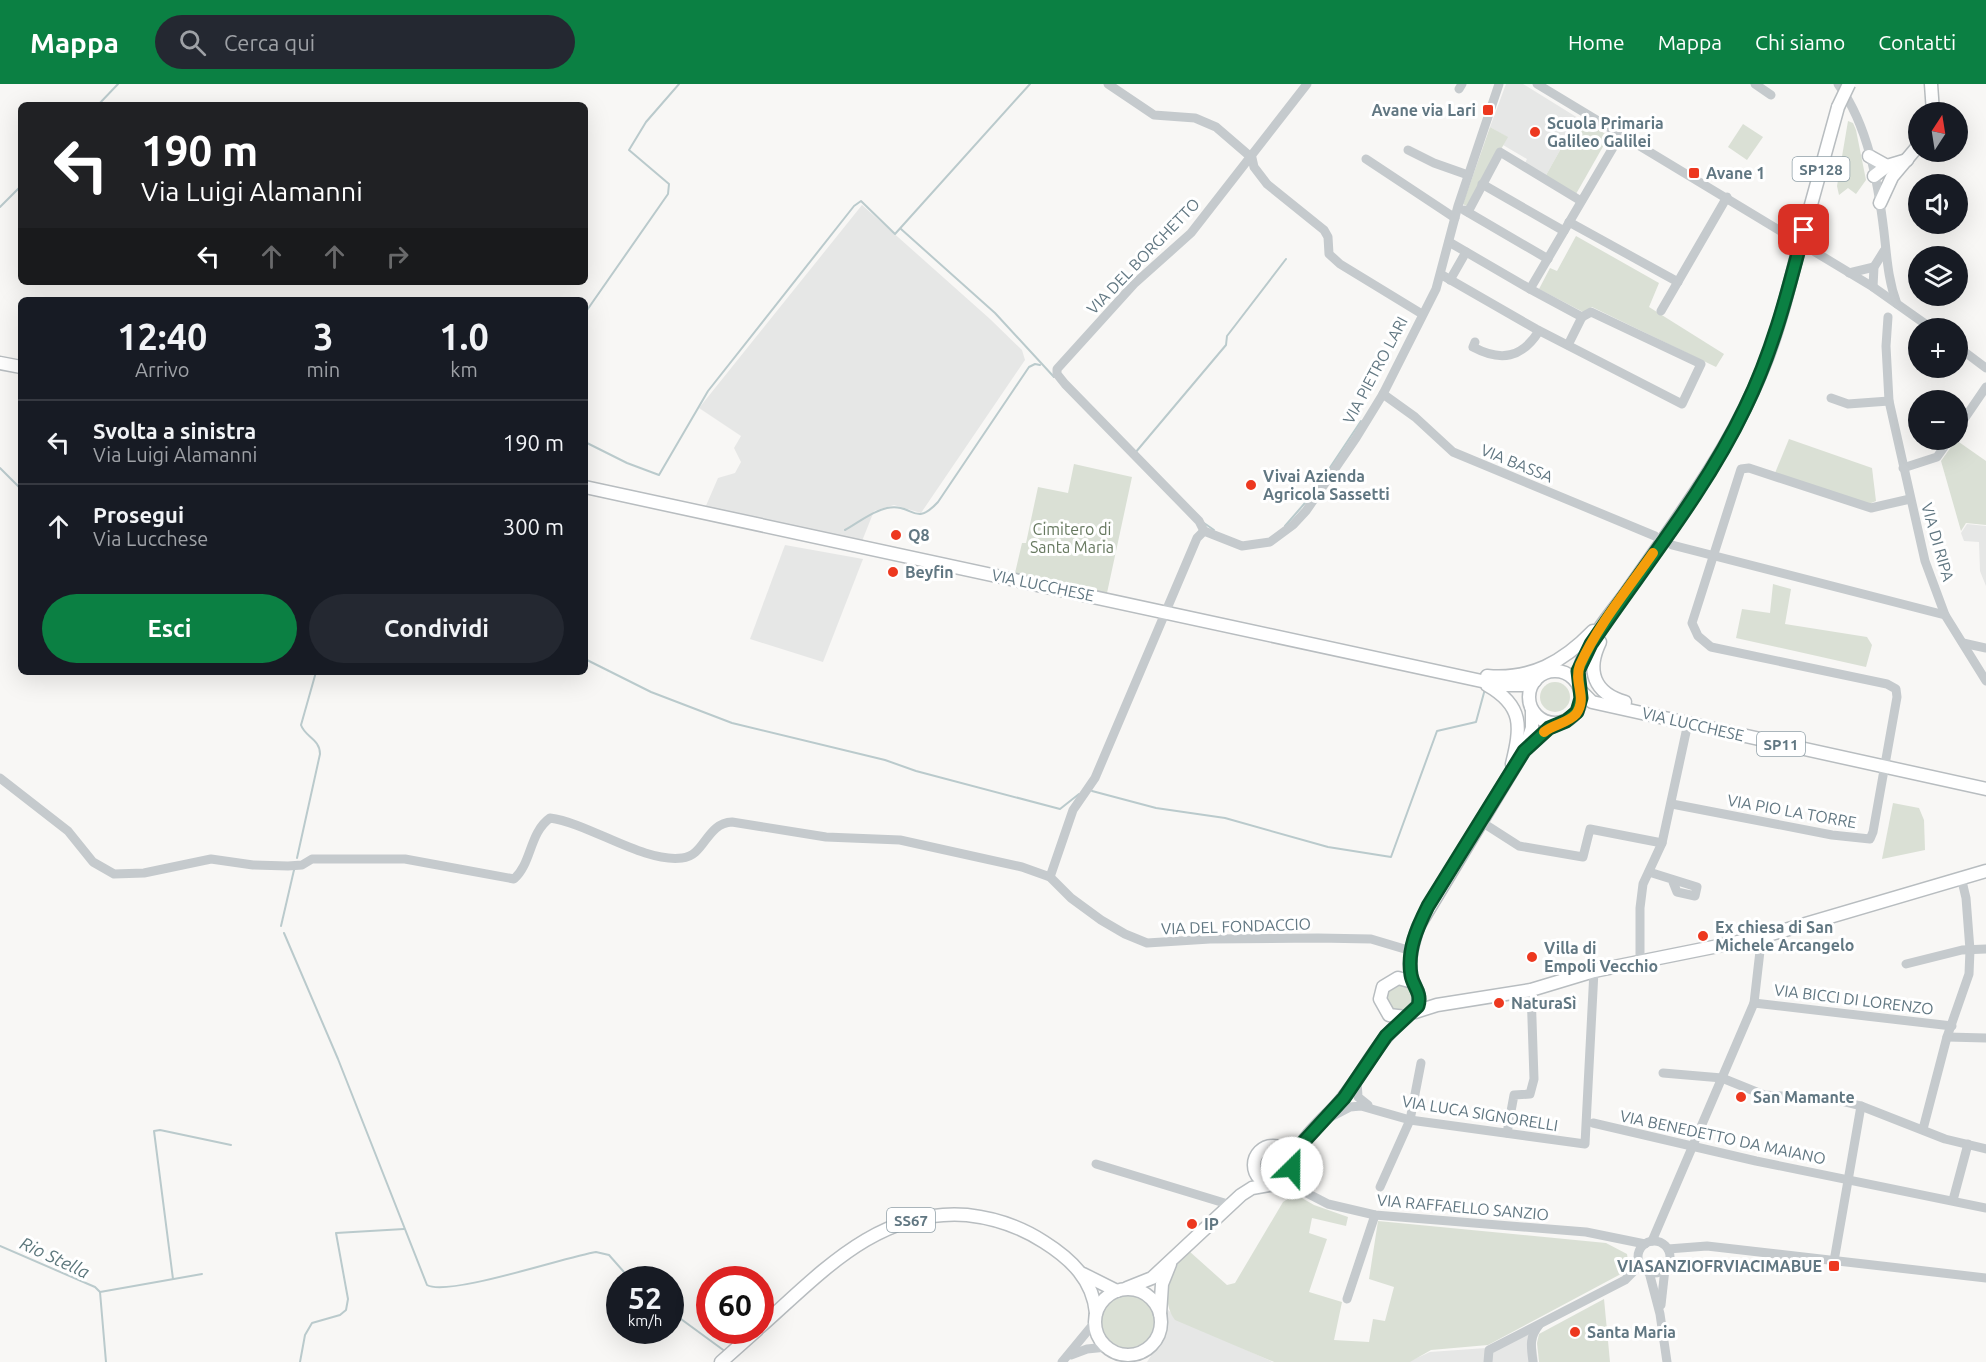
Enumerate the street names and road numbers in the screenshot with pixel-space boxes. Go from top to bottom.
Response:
road number: SP128 [1792,157,1850,181]
street label: VIA DEL BORGHETTO [1083,194,1203,318]
street label: VIA PIETRO LARI [1339,313,1411,427]
street label: VIA BASSA [1478,440,1556,486]
street label: VIA DI RIPA [1918,501,1958,584]
street label: VIA LUCCHESE [990,565,1096,605]
street label: VIA LUCCHESE [1640,704,1746,744]
road number: SP11 [1757,732,1805,756]
street label: VIA PIO LA TORRE [1726,791,1858,831]
street label: VIA DEL FONDACCIO [1161,914,1311,938]
street label: VIA BICCI DI LORENZO [1773,980,1935,1018]
street label: VIA LUCA SIGNORELLI [1401,1092,1559,1134]
street label: VIA BENEDETTO DA MAIANO [1618,1106,1828,1168]
street label: VIA RAFFAELLO SANZIO [1376,1191,1550,1223]
road number: SS67 [887,1208,935,1232]

